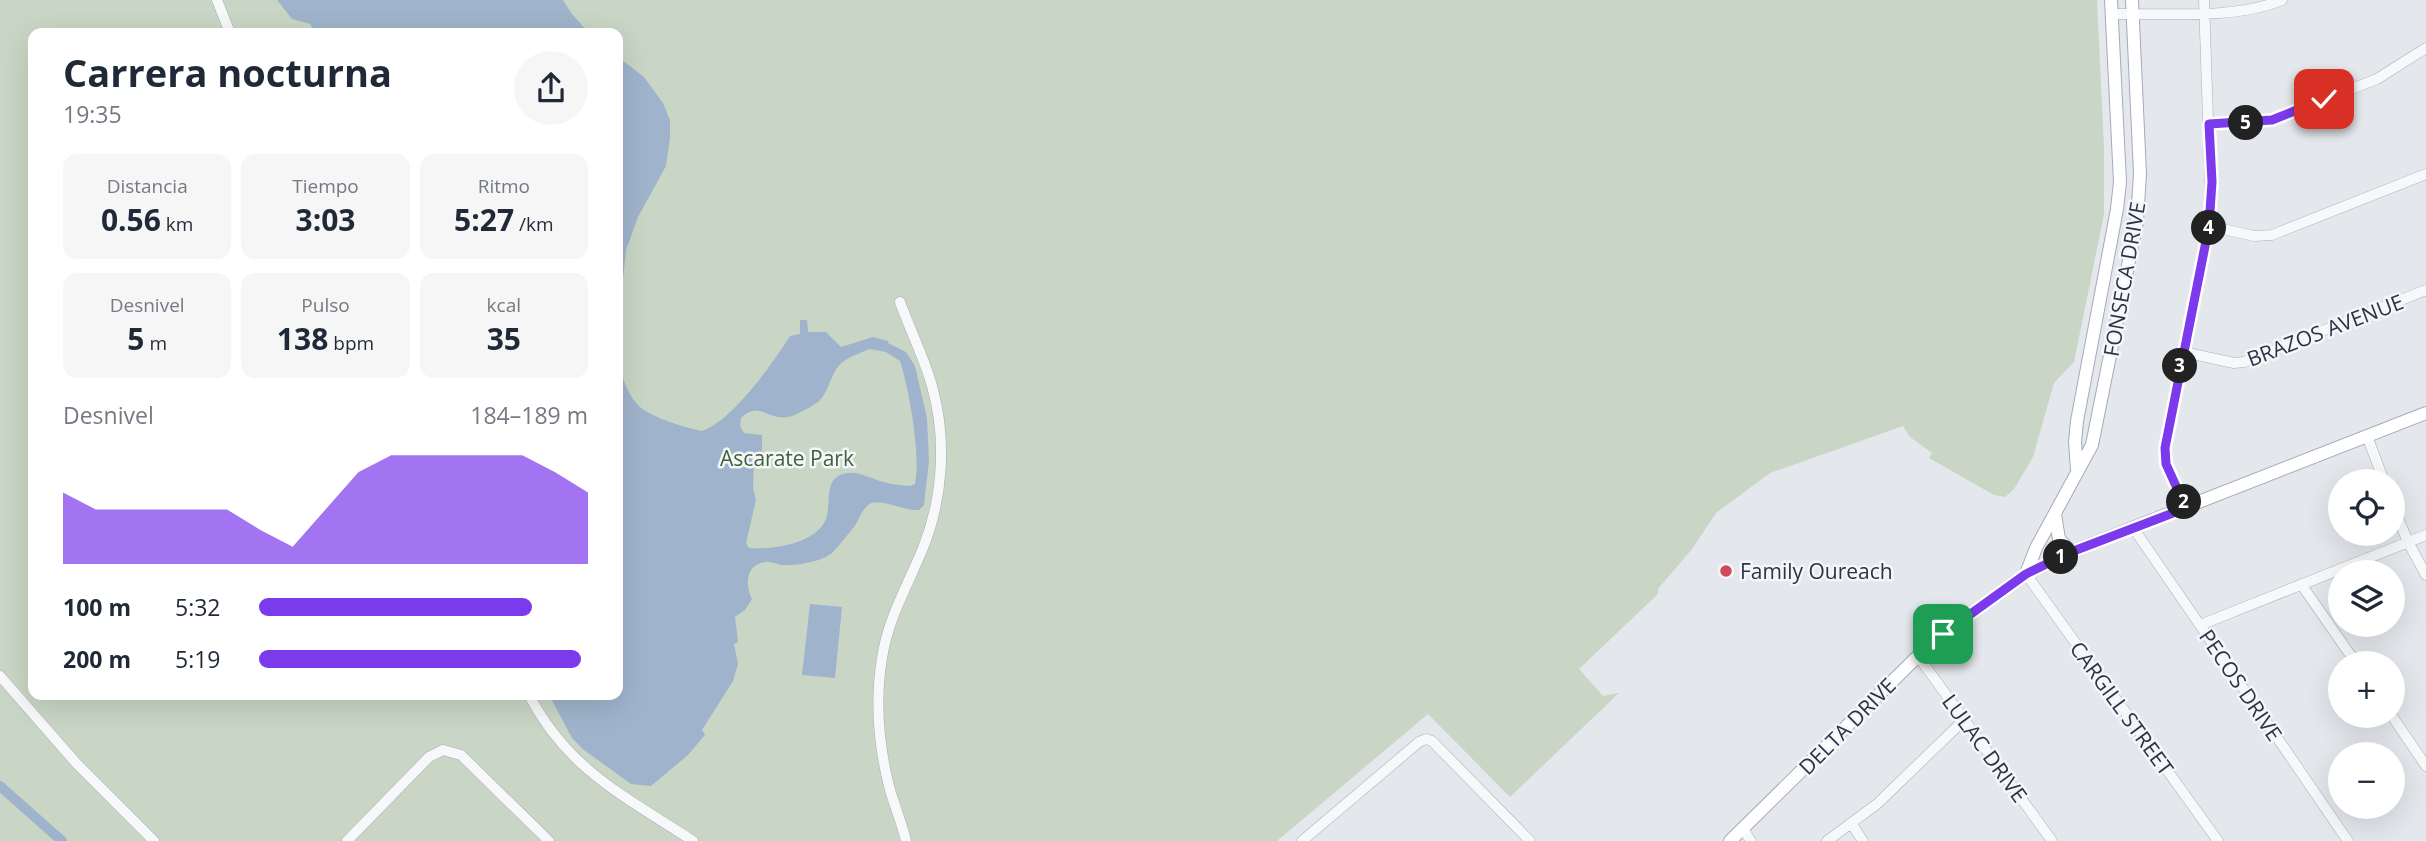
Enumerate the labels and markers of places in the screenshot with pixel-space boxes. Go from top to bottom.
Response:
pin [2294,69,2354,129]
pin: 5 [2228,106,2264,140]
pin: 4 [2192,210,2226,246]
pin: 3 [2162,348,2198,384]
pin: 2 [2166,484,2202,520]
pin: 1 [2044,540,2078,574]
place label: Family Oureach [1740,557,1893,585]
marker: Family Oureach [1718,563,1734,579]
pin [1913,604,1973,664]

